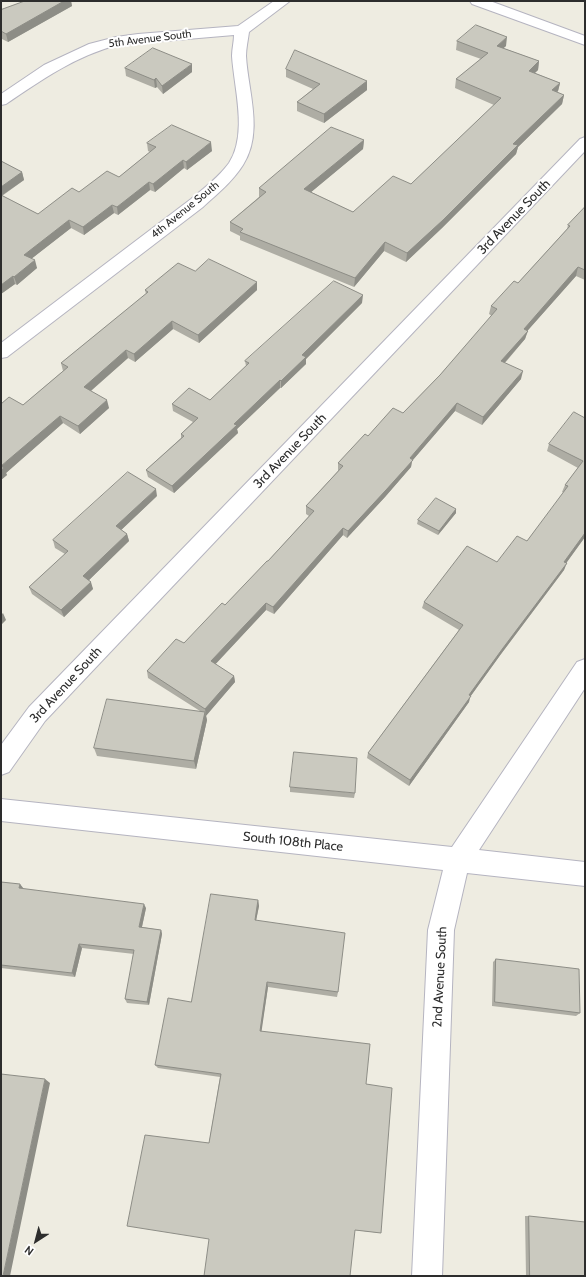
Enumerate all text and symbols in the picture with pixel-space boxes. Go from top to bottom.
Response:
street label: 5th Avenue South [108,27,192,51]
street label: 3rd Avenue South [474,176,554,258]
street label: 4th Avenue South [148,179,222,241]
street label: 3rd Avenue South [250,410,330,492]
street label: 3rd Avenue South [27,644,105,726]
street label: South 108th Place [242,829,344,855]
street label: 2nd Avenue South [430,926,450,1028]
north arrow [16,1221,56,1261]
text: N [22,1243,36,1259]

